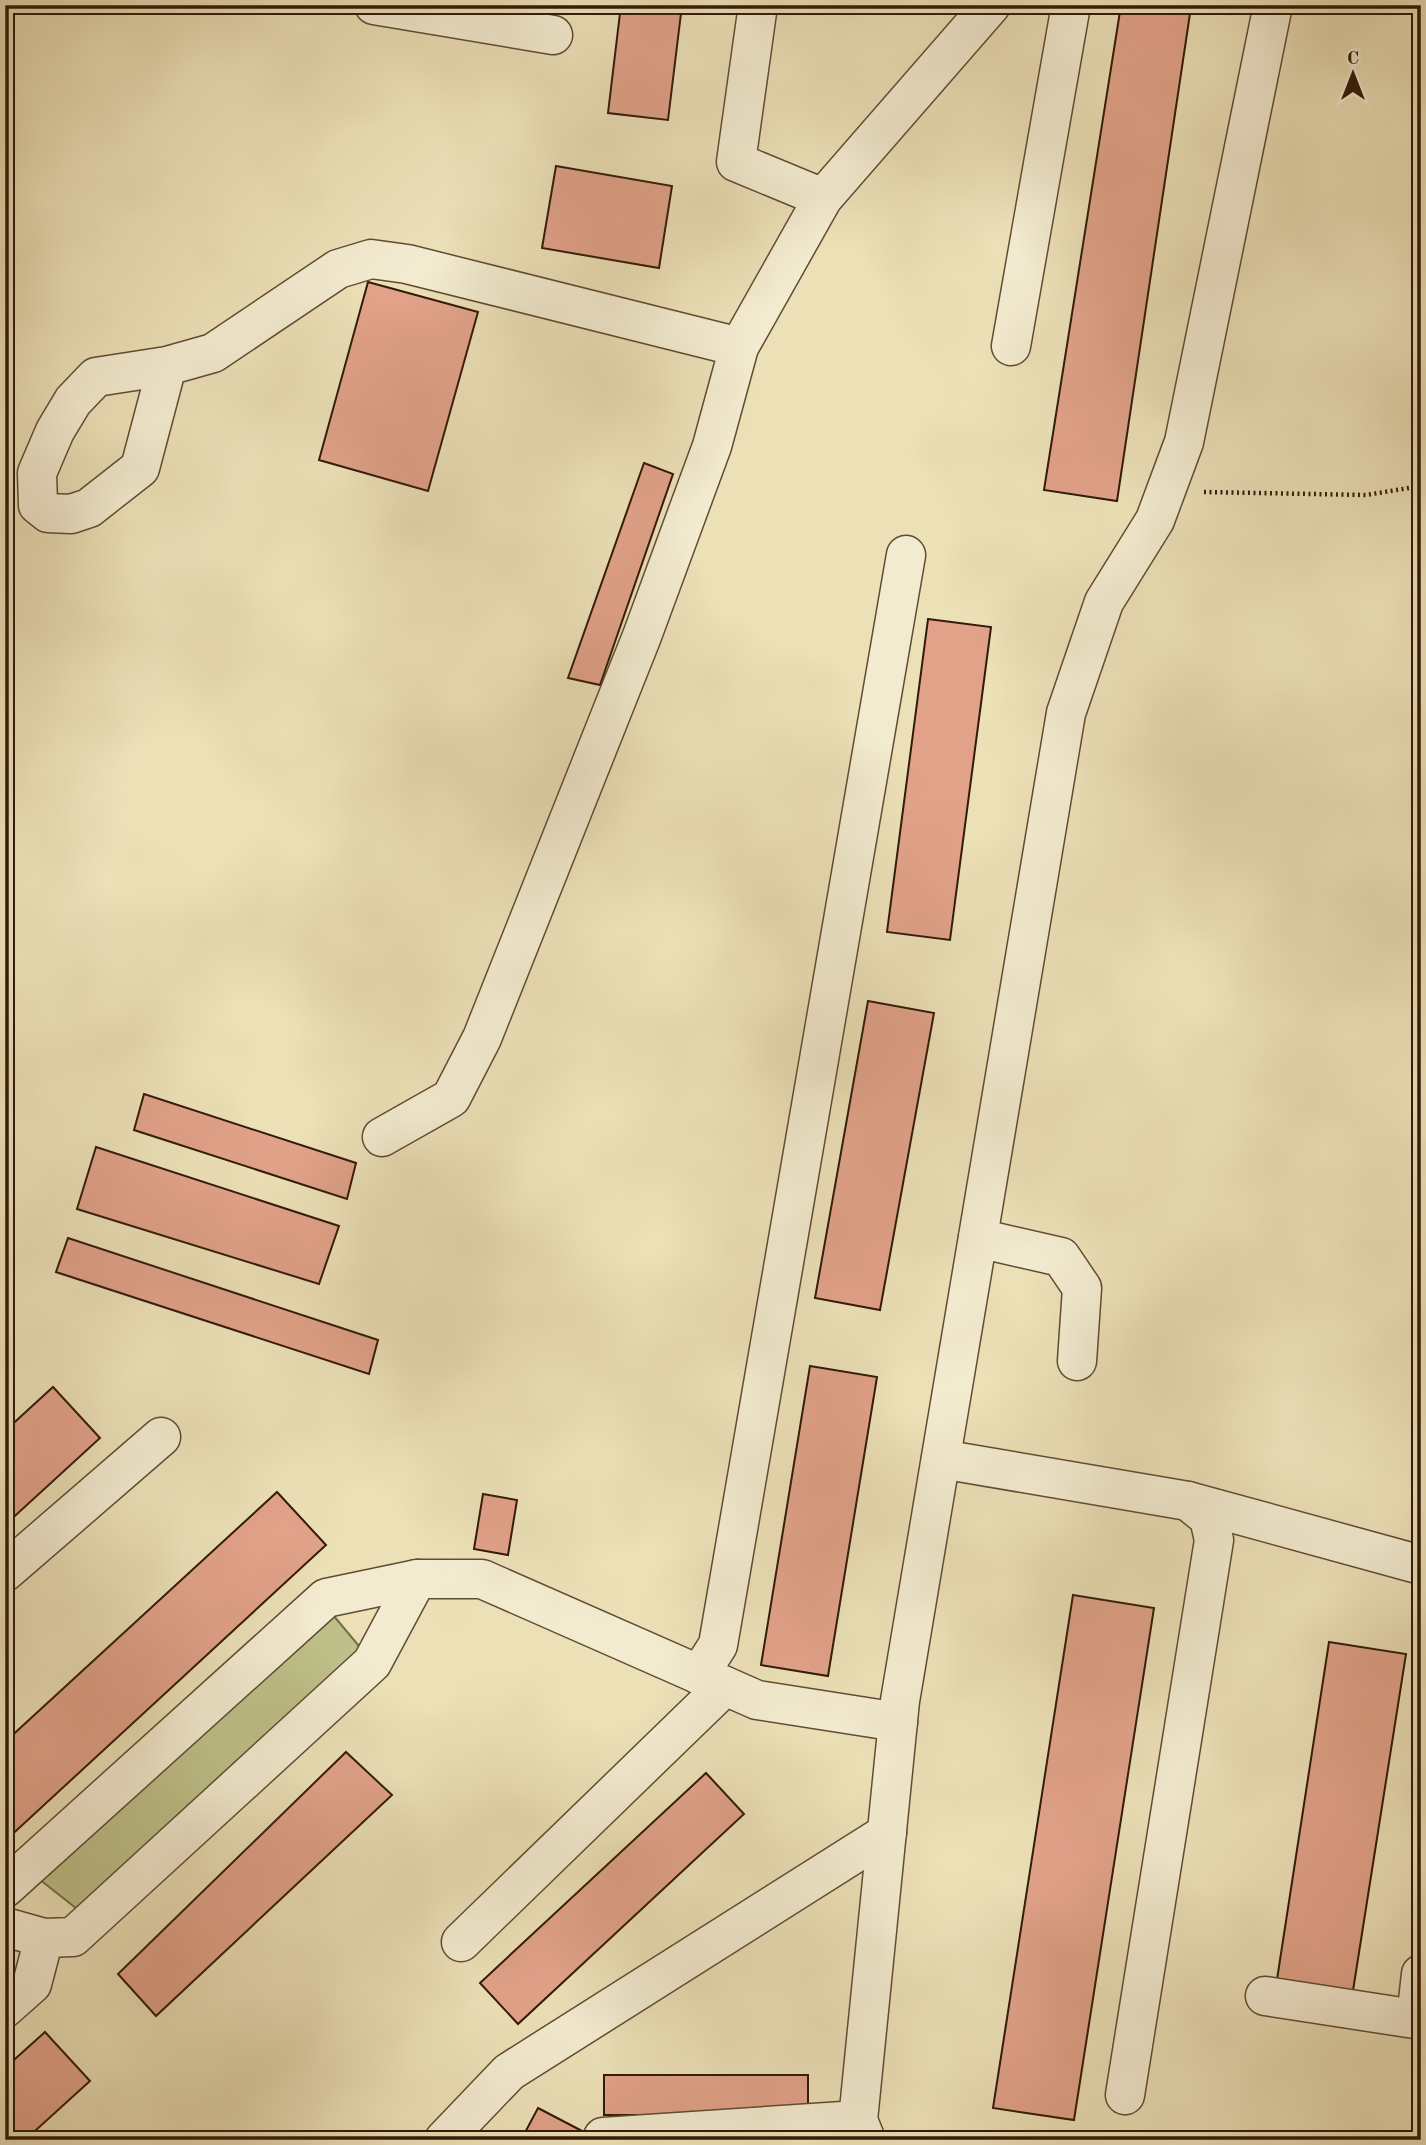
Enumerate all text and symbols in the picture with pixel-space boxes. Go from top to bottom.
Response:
north arrow [1318,38,1388,108]
text: С [1347,50,1359,69]

